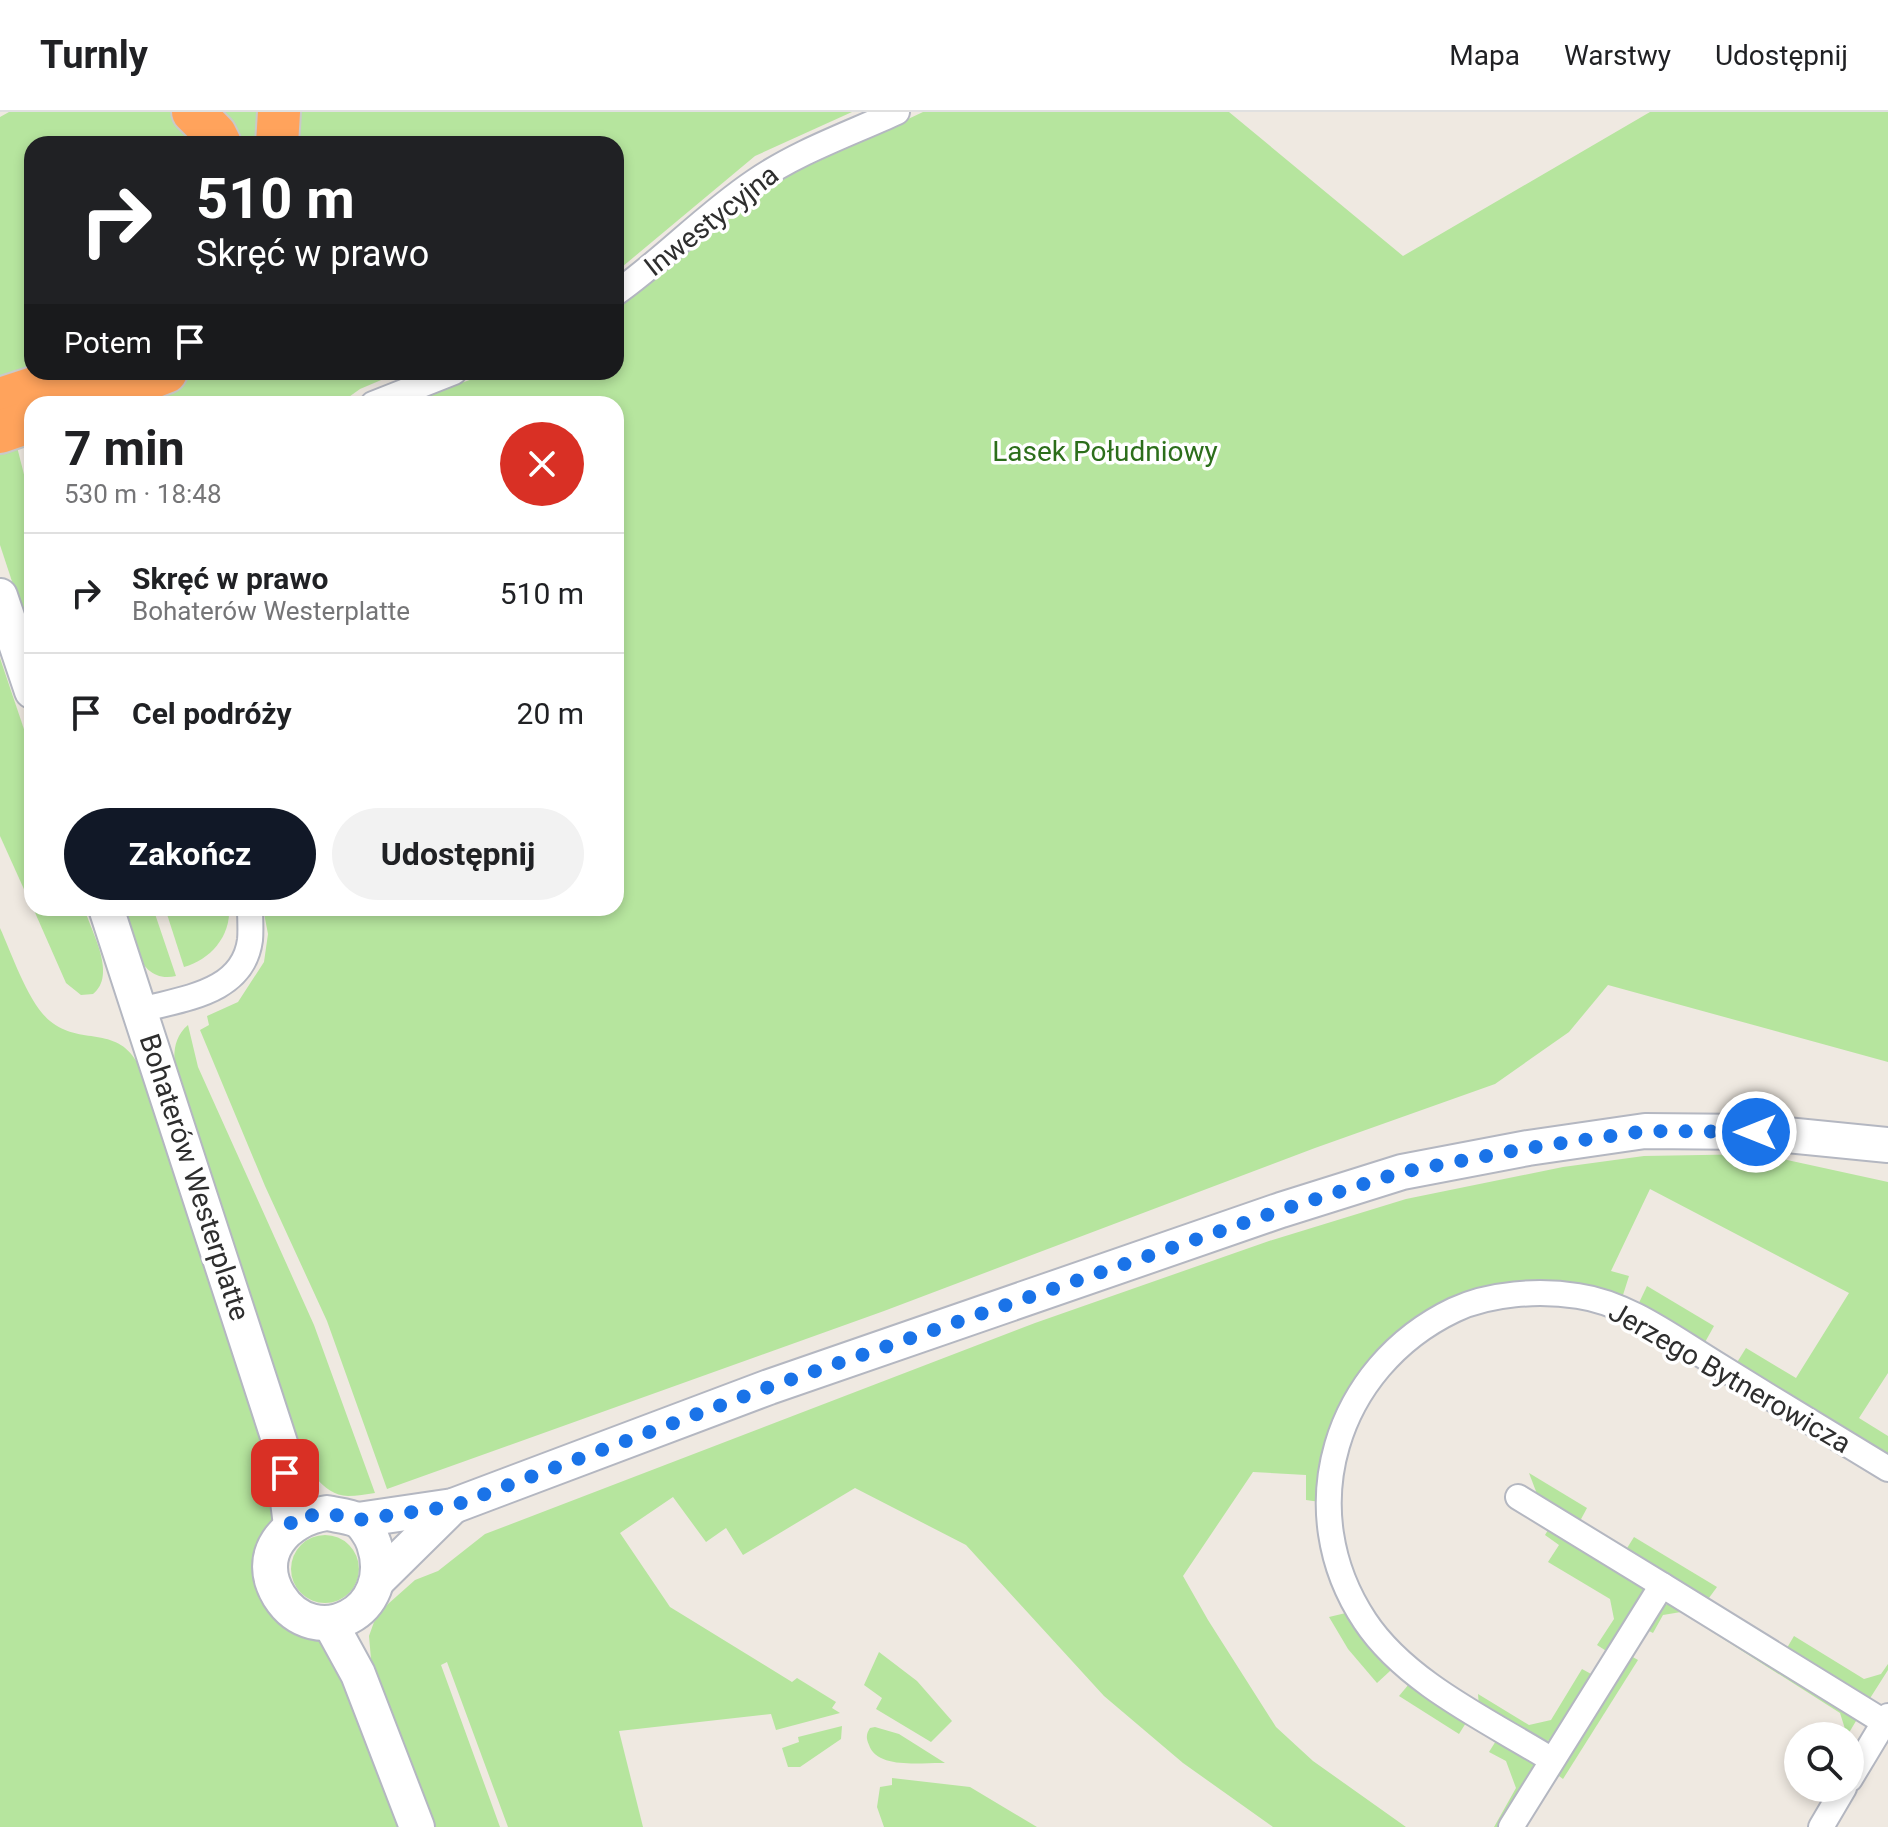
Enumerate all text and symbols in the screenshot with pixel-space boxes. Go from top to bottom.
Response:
text: Turnly [40,33,148,77]
text: Mapa [1449,39,1520,72]
text: Warstwy [1564,39,1671,72]
text: Udostępnij [1715,39,1848,72]
street label: Inwestycyjna [638,158,785,283]
text: 510 m [196,166,355,232]
icon: right [64,168,168,272]
text: Skręć w prawo [196,233,429,275]
icon: arrive [168,320,212,364]
text: Potem [64,325,152,360]
text: 7 min [64,420,185,477]
button: close [500,422,584,506]
park label: Lasek Południowy [992,435,1218,468]
text: 530 m · 18:48 [64,479,222,509]
text: Skręć w prawo [132,561,328,596]
icon: right [64,571,108,615]
text: 510 m [500,576,584,611]
text: Bohaterów Westerplatte [132,596,410,626]
icon: arrive [64,691,108,735]
text: Cel podróży [132,696,292,731]
text: 20 m [517,696,584,731]
button: Zakończ [64,808,316,900]
button: Udostępnij [332,808,584,900]
street label: Bohaterów Westerplatte [133,1030,256,1325]
position arrow [1714,1090,1798,1174]
street label: Jerzego Bytnerowicza [1603,1295,1857,1460]
pin [251,1439,319,1507]
icon: arrive [263,1451,307,1495]
map controls [1784,1722,1864,1802]
button: search [1784,1722,1864,1802]

